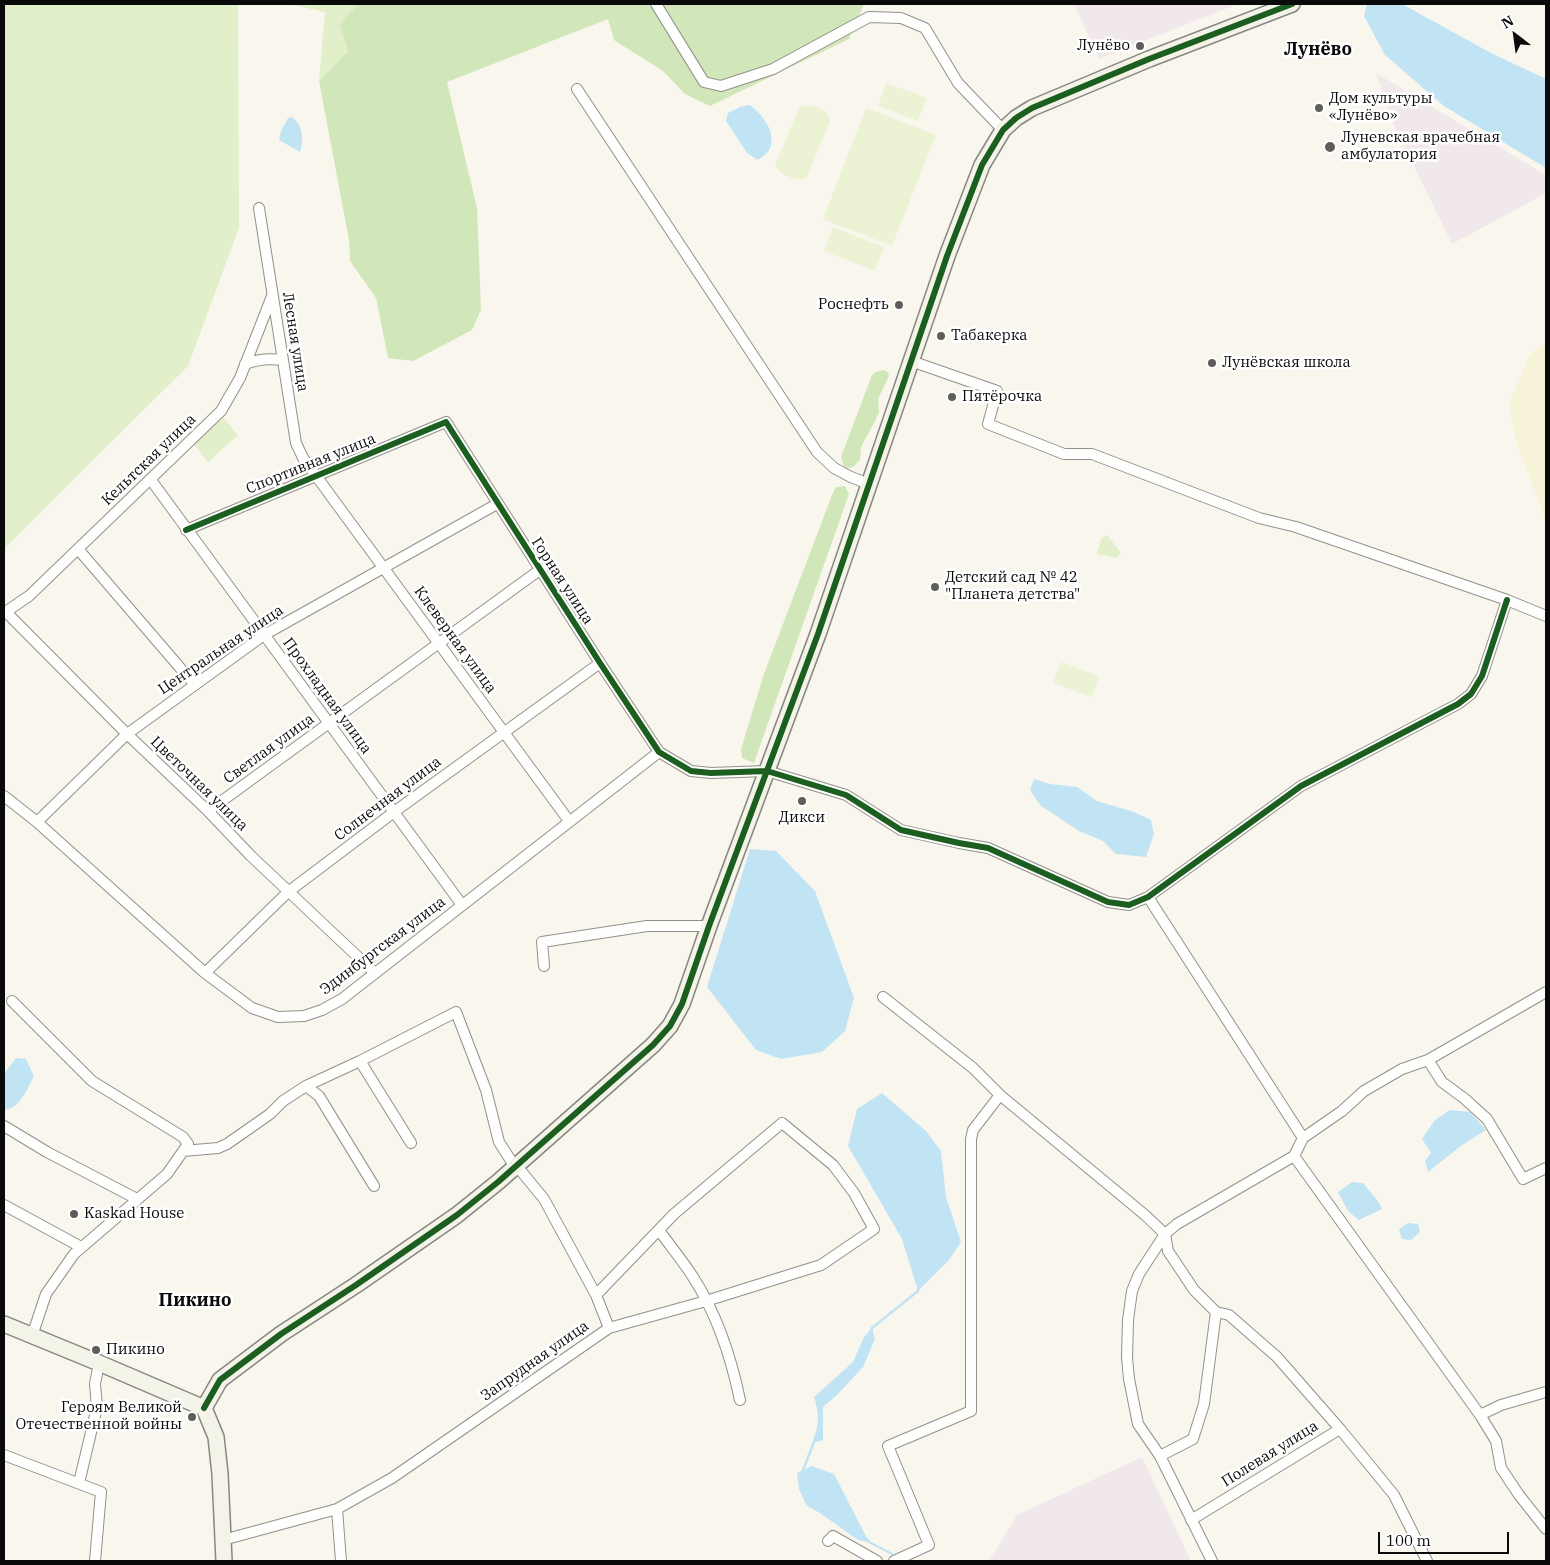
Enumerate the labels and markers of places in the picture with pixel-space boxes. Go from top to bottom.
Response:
place label: Лунёво [1077,37,1130,55]
marker: Лунёво [1134,40,1146,52]
place label: Дом культуры «Лунёво» [1329,90,1433,125]
marker: Дом культуры «Лунёво» [1313,102,1325,114]
place label: Луневская врачебная амбулатория [1341,129,1500,164]
marker: Луневская врачебная амбулатория [1323,140,1337,154]
place label: Роснефть [818,296,889,314]
marker: Роснефть [893,299,905,311]
place label: Табакерка [951,327,1028,345]
marker: Табакерка [935,330,947,342]
place label: Лунёвская школа [1222,354,1351,372]
marker: Лунёвская школа [1206,357,1218,369]
place label: Пятёрочка [962,388,1042,406]
marker: Пятёрочка [946,391,958,403]
place label: Детский сад № 42 "Планета детства" [945,569,1080,604]
marker: Детский сад № 42 "Планета детства" [929,581,941,593]
marker: Дикси [796,795,808,807]
place label: Дикси [779,809,825,827]
place label: Kaskad House [84,1205,184,1223]
marker: Kaskad House [68,1208,80,1220]
place label: Пикино [106,1341,165,1359]
marker: Пикино [90,1344,102,1356]
place label: Героям Великой Отечественной войны [16,1399,182,1434]
marker: Героям Великой Отечественной войны [186,1411,198,1423]

